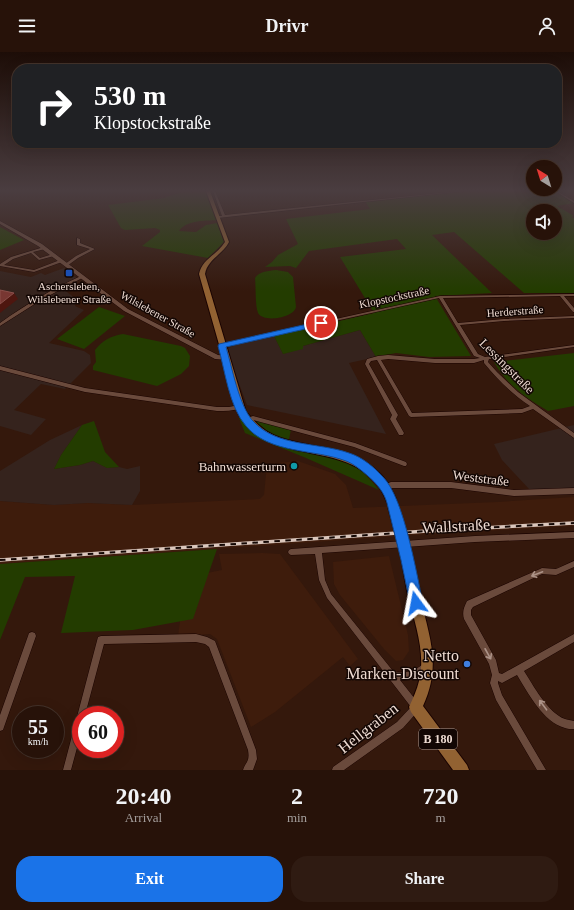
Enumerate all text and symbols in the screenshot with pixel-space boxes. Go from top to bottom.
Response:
icon: menu [16,15,38,37]
icon: person [536,15,558,37]
text: Drivr [266,16,308,36]
icon: right [28,80,80,132]
text: 530 m [94,80,166,111]
text: Klopstockstraße [94,113,211,133]
north arrow [526,160,562,196]
map controls [526,160,562,240]
button: sound [526,204,562,240]
marker: Aschersleben, Wilslebener Straße [64,268,74,278]
place label: Aschersleben, Wilslebener Straße [27,280,111,305]
street label: Klopstockstraße [358,284,430,310]
street label: Wilslebener Straße [119,288,198,340]
street label: Herderstraße [486,303,544,319]
pin [304,306,338,340]
icon: arrive [310,312,332,334]
street label: Lessingstraße [476,335,538,397]
place label: Bahnwasserturm [199,459,286,474]
marker: Bahnwasserturm [289,461,299,471]
street label: Weststraße [452,467,510,489]
street label: Wallstraße [422,516,490,536]
one-way arrow [532,570,544,578]
position arrow [395,582,437,624]
place label: Netto Marken-Discount [346,647,460,682]
one-way arrow [484,648,492,660]
marker: Netto Marken-Discount [462,659,472,669]
street label: Hellgraben [335,699,402,757]
one-way arrow [539,700,547,711]
speed limit sign: 60 [72,706,124,758]
text: 55 [28,716,48,738]
road number: B 180 [419,729,457,749]
text: km/h [28,736,48,747]
text: 20:40 [115,783,171,809]
text: 2 [291,783,303,809]
text: 720 [423,783,459,809]
text: Arrival [125,810,162,825]
text: min [287,810,307,825]
text: m [435,810,446,825]
button: Exit [16,856,283,902]
button: Share [291,856,558,902]

